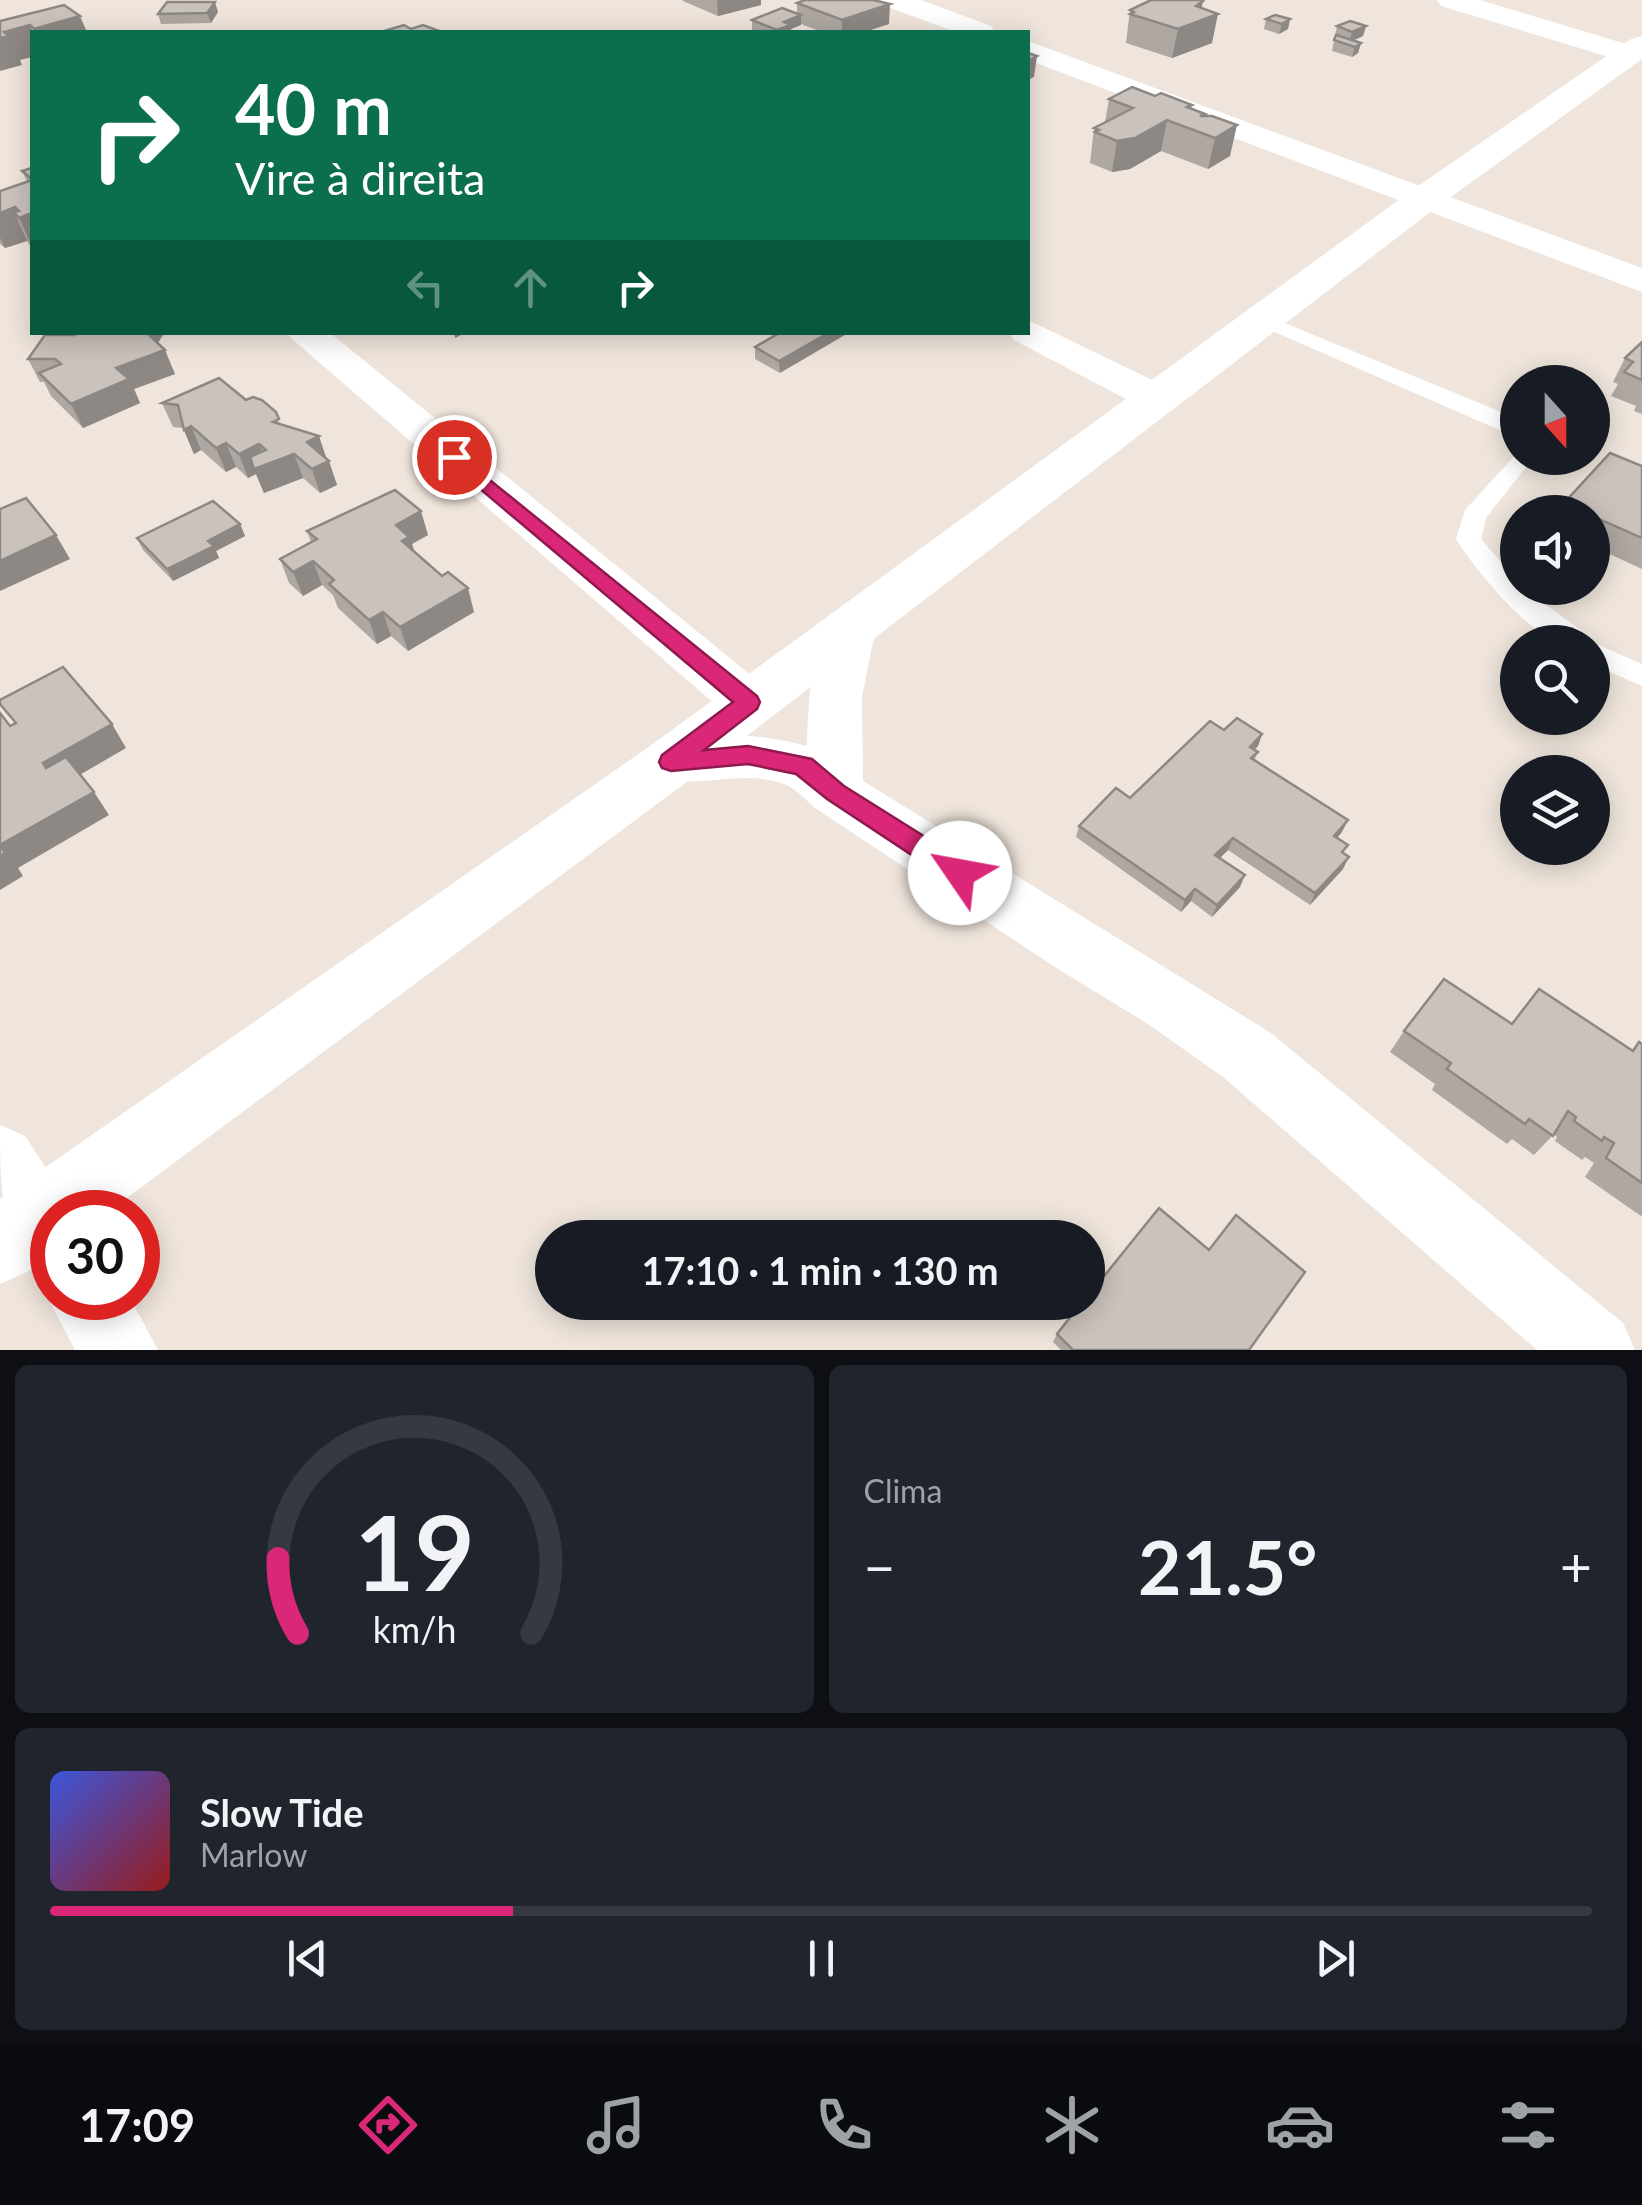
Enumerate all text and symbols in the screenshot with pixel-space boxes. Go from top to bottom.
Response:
text: 40 m [235,66,392,150]
icon: right [70,70,200,200]
text: Vire à direita [235,151,485,205]
icon: left [398,260,453,315]
icon: ahead [503,260,558,315]
icon: right [608,260,663,315]
north arrow [1500,365,1610,475]
map controls [1500,365,1610,865]
pin [412,415,497,500]
icon: arrive [427,430,482,485]
button: sound [1500,495,1610,605]
button: search [1500,625,1610,735]
button: layers [1500,755,1610,865]
position arrow [908,821,1012,925]
speed limit sign: 30 [30,1190,160,1320]
text: 17:10 · 1 min · 130 m [641,1247,999,1293]
text: Clima [864,1471,942,1510]
text: 19 [354,1488,475,1613]
text: 21.5° [1138,1521,1317,1611]
text: − [864,1533,895,1599]
text: + [1560,1533,1592,1599]
text: km/h [372,1608,456,1651]
text: Slow Tide [200,1789,363,1835]
text: Marlow [200,1835,307,1874]
icon: previous [280,1931,335,1986]
icon: pause [794,1931,849,1986]
icon: next [1308,1931,1363,1986]
icon: directions [353,2090,423,2160]
icon: music [581,2090,651,2160]
icon: phone [809,2090,879,2160]
icon: climate [1037,2090,1107,2160]
icon: car [1265,2090,1335,2160]
icon: filters [1493,2090,1563,2160]
text: 17:09 [79,2098,195,2152]

